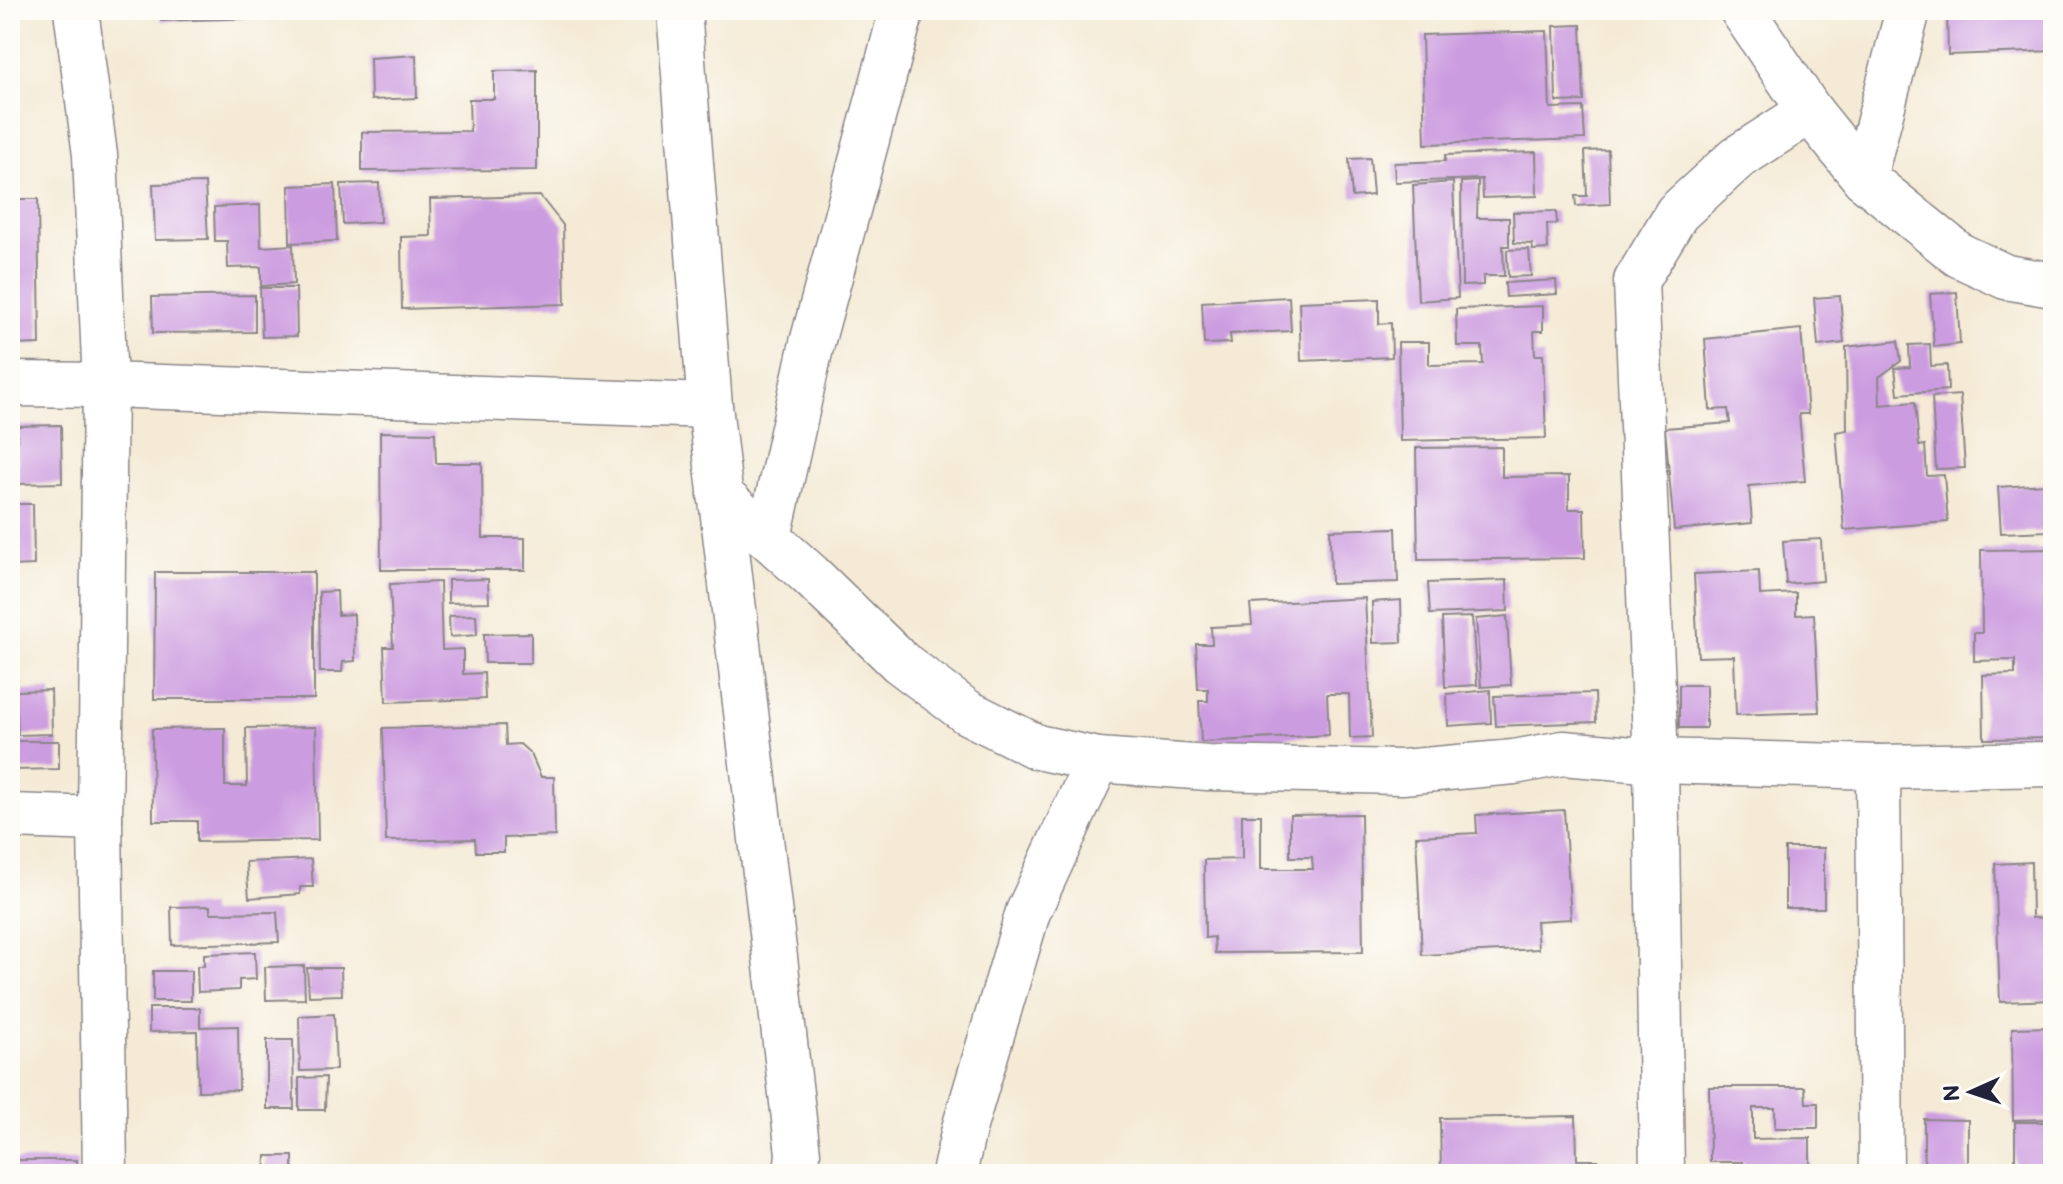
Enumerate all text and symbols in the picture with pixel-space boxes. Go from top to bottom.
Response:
north arrow [1931,1052,2011,1132]
text: N [1939,1084,1966,1102]

